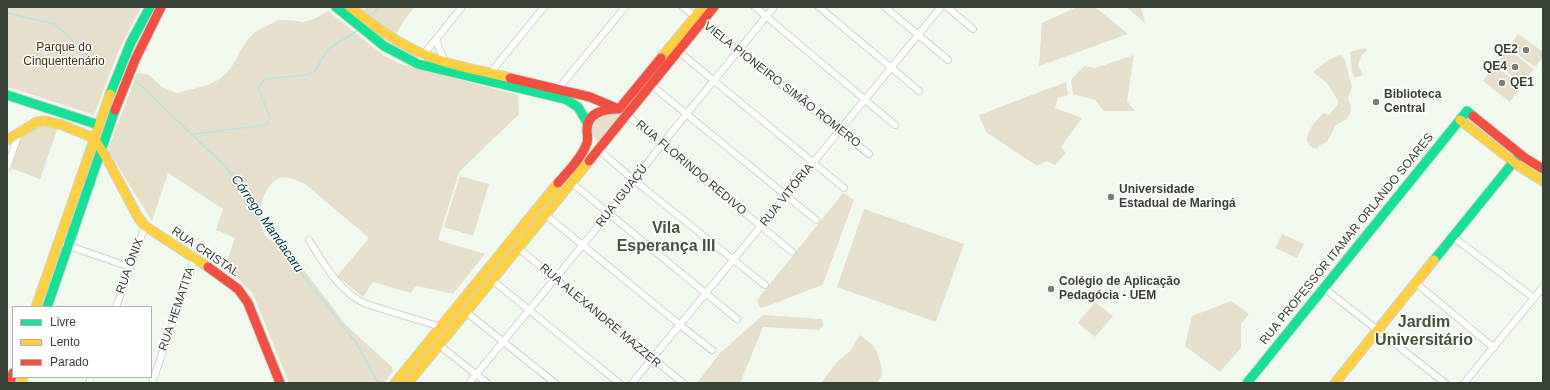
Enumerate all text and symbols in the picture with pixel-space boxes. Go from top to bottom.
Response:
street label: VIELA PIONEIRO SIMÃO ROMERO [701,19,863,151]
park label: Parque do Cinquentenário [23,41,105,69]
place label: QE2 [1494,43,1518,57]
marker: QE2 [1521,45,1531,55]
place label: QE4 [1483,60,1507,74]
marker: QE4 [1510,62,1520,72]
place label: QE1 [1510,76,1534,90]
marker: QE1 [1497,78,1507,88]
place label: Biblioteca Central [1384,88,1441,116]
marker: Biblioteca Central [1371,97,1381,107]
street label: RUA FLORINDO REDIVO [633,117,749,219]
street label: RUA PROFESSOR ITAMAR ORLANDO SOARES [1257,130,1437,348]
street label: RUA VITÓRIA [757,161,817,229]
street label: RUA IGUAÇÚ [593,162,651,230]
water label: Córrego Mandacaru [227,172,307,276]
place label: Universidade Estadual de Maringá [1119,183,1236,211]
marker: Universidade Estadual de Maringá [1106,192,1116,202]
district label: Vila Esperança III [617,219,715,257]
street label: RUA CRISTAL [168,224,242,280]
street label: RUA ÔNIX [113,236,147,296]
street label: RUA ALEXANDRE MAZZER [536,261,664,371]
street label: RUA HEMATITA [156,265,198,353]
place label: Colégio de Aplicação Pedagócia - UEM [1059,275,1180,303]
marker: Colégio de Aplicação Pedagócia - UEM [1046,284,1056,294]
legend [12,306,152,378]
district label: Jardim Universitário [1375,313,1473,351]
text: Livre [50,315,76,329]
text: Lento [50,335,80,349]
text: Parado [50,355,89,369]

